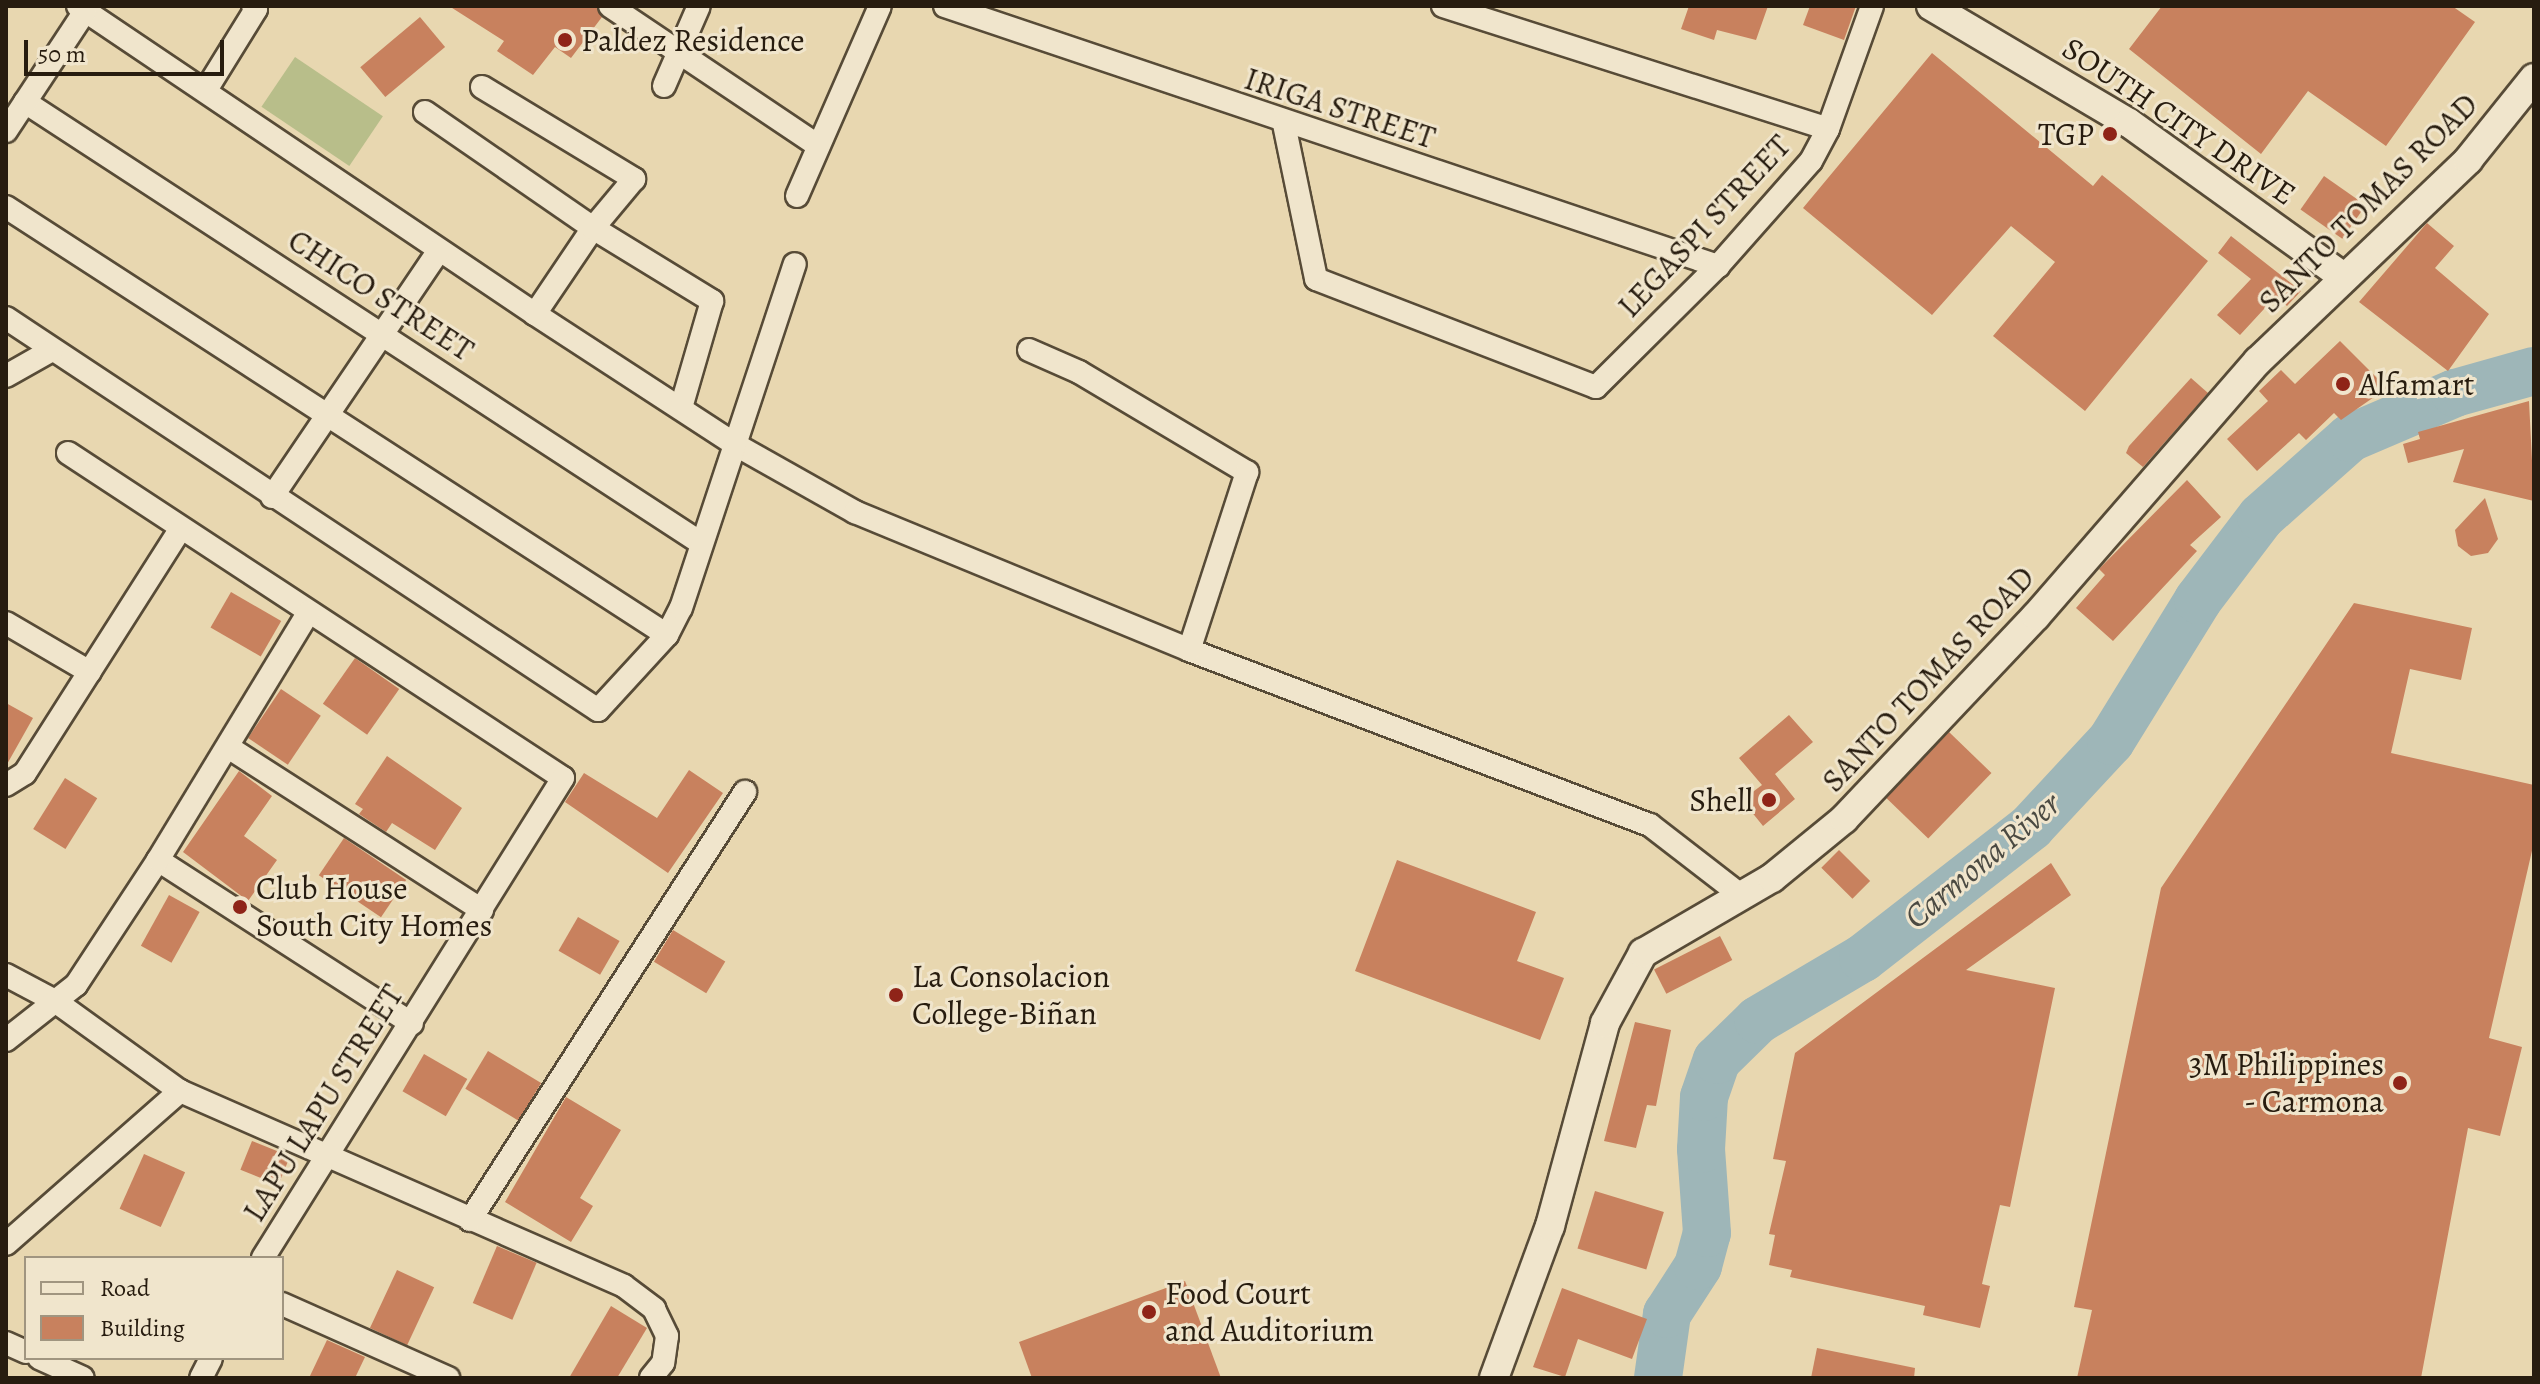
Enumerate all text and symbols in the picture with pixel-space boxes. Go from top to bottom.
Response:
place label: Paldez Residence [581,21,805,59]
scale bar [28,24,228,74]
street label: SOUTH CITY DRIVE [2055,29,2303,213]
marker: Paldez Residence [556,31,574,49]
text: 50 m [38,38,86,70]
street label: IRIGA STREET [1240,59,1440,157]
street label: SANTO TOMAS ROAD [2250,85,2486,321]
place label: TGP [2038,115,2094,153]
marker: TGP [2101,125,2119,143]
street label: LEGASPI STREET [1610,127,1798,325]
street label: CHICO STREET [281,221,481,369]
place label: Alfamart [2359,365,2474,403]
marker: Alfamart [2334,375,2352,393]
street label: SANTO TOMAS ROAD [1814,558,2042,800]
place label: Shell [1689,781,1753,819]
water label: Carmona River [1896,783,2068,937]
marker: Shell [1760,791,1778,809]
place label: Club House South City Homes [256,870,492,945]
marker: Club House South City Homes [231,898,249,916]
place label: La Consolacion College-Biñan [912,958,1110,1033]
street label: LAPU LAPU STREET [235,977,411,1229]
marker: La Consolacion College-Biñan [887,986,905,1004]
place label: 3M Philippines - Carmona [2189,1046,2384,1121]
marker: 3M Philippines - Carmona [2391,1074,2409,1092]
legend [24,1256,284,1360]
text: Road [100,1272,150,1304]
place label: Food Court and Auditorium [1165,1275,1374,1350]
marker: Food Court and Auditorium [1140,1303,1158,1321]
text: Building [100,1312,185,1344]

